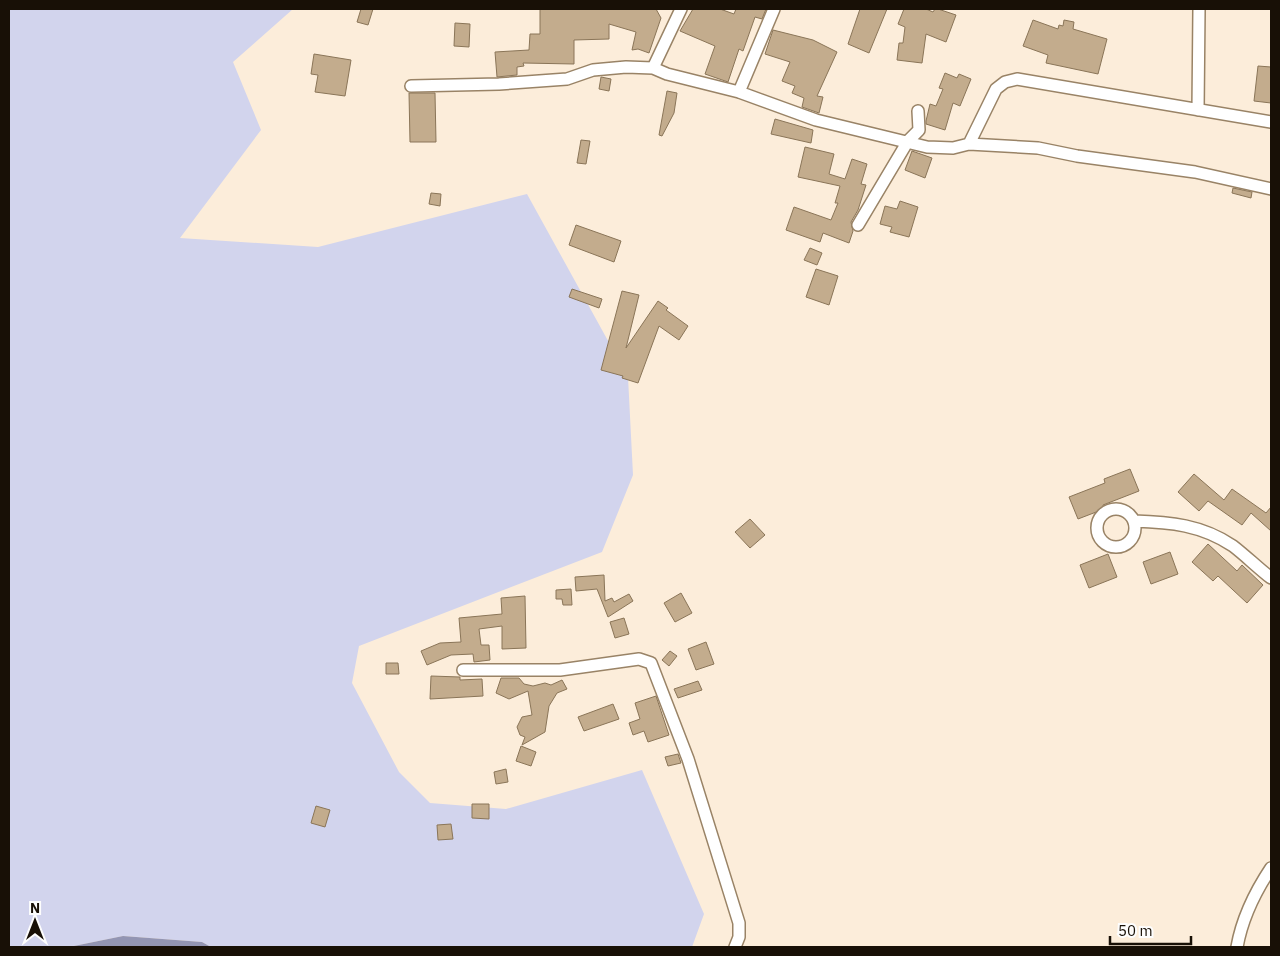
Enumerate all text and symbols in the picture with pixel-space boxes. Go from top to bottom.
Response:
north arrow [10,896,60,946]
text: N [30,899,40,917]
scale bar [1110,914,1191,946]
text: 50 m [1118,921,1153,940]

